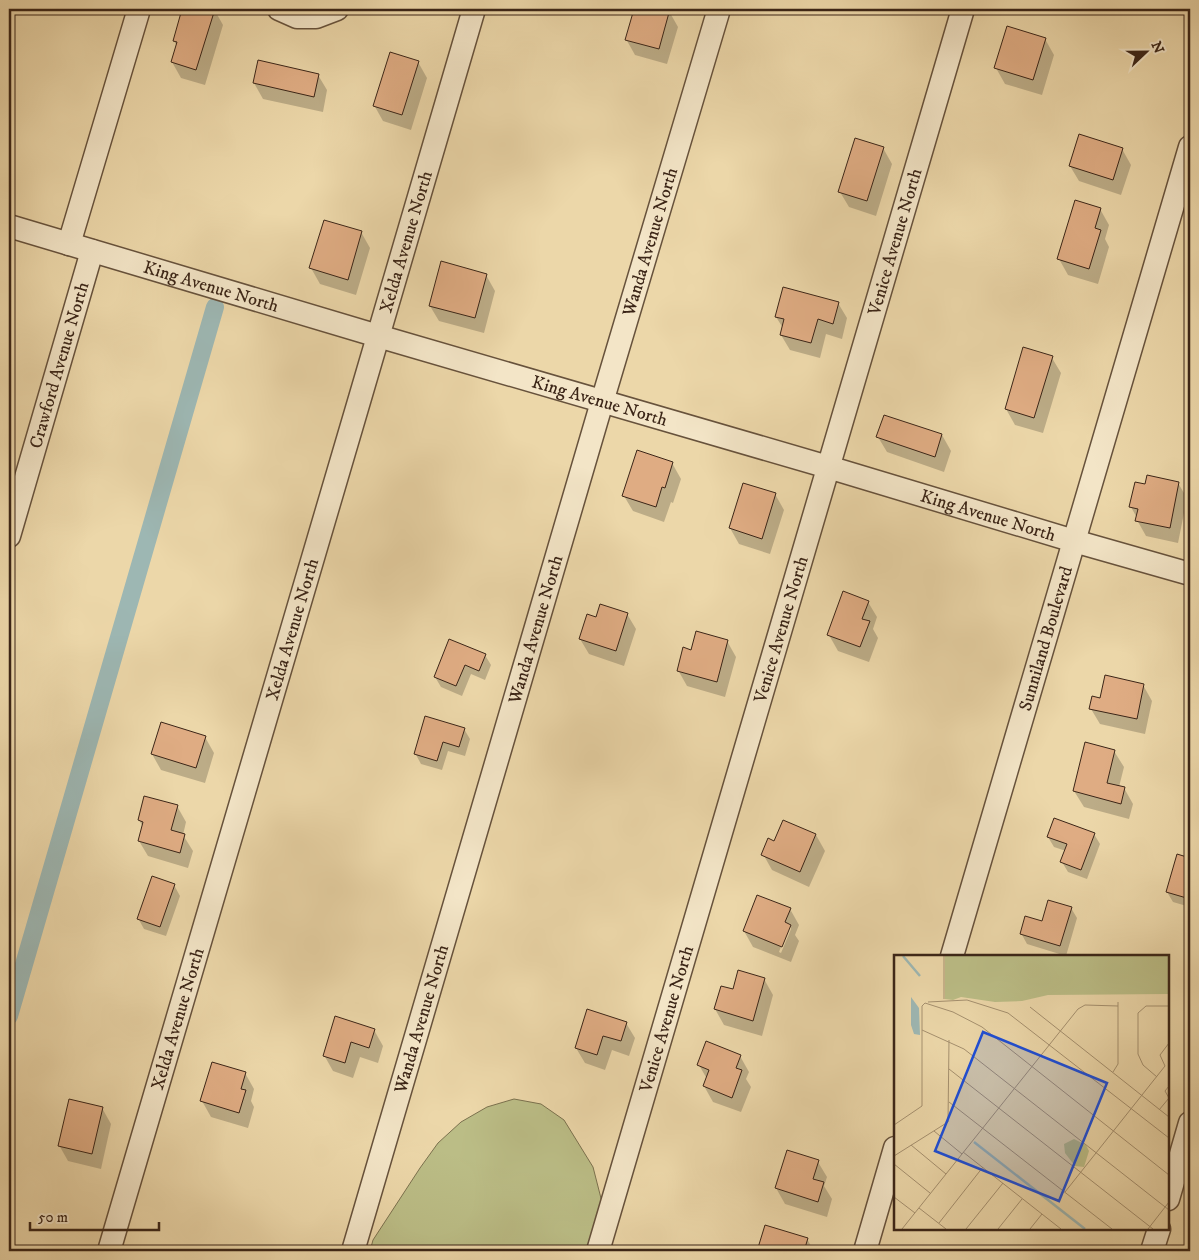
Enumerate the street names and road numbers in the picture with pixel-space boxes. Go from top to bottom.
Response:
street label: Wanda Avenue North [618,165,683,320]
street label: Venice Avenue North [863,165,928,319]
street label: Xelda Avenue North [376,168,438,316]
street label: King Avenue North [141,257,282,318]
street label: Crawford Avenue North [25,279,95,451]
street label: King Avenue North [529,371,670,432]
street label: King Avenue North [918,485,1059,547]
street label: Wanda Avenue North [504,552,569,707]
street label: Venice Avenue North [749,553,814,706]
street label: Xelda Avenue North [262,555,324,703]
street label: Sunniland Boulevard [1015,564,1078,714]
street label: Wanda Avenue North [390,942,454,1097]
street label: Venice Avenue North [635,943,699,1096]
street label: Xelda Avenue North [147,945,210,1093]

